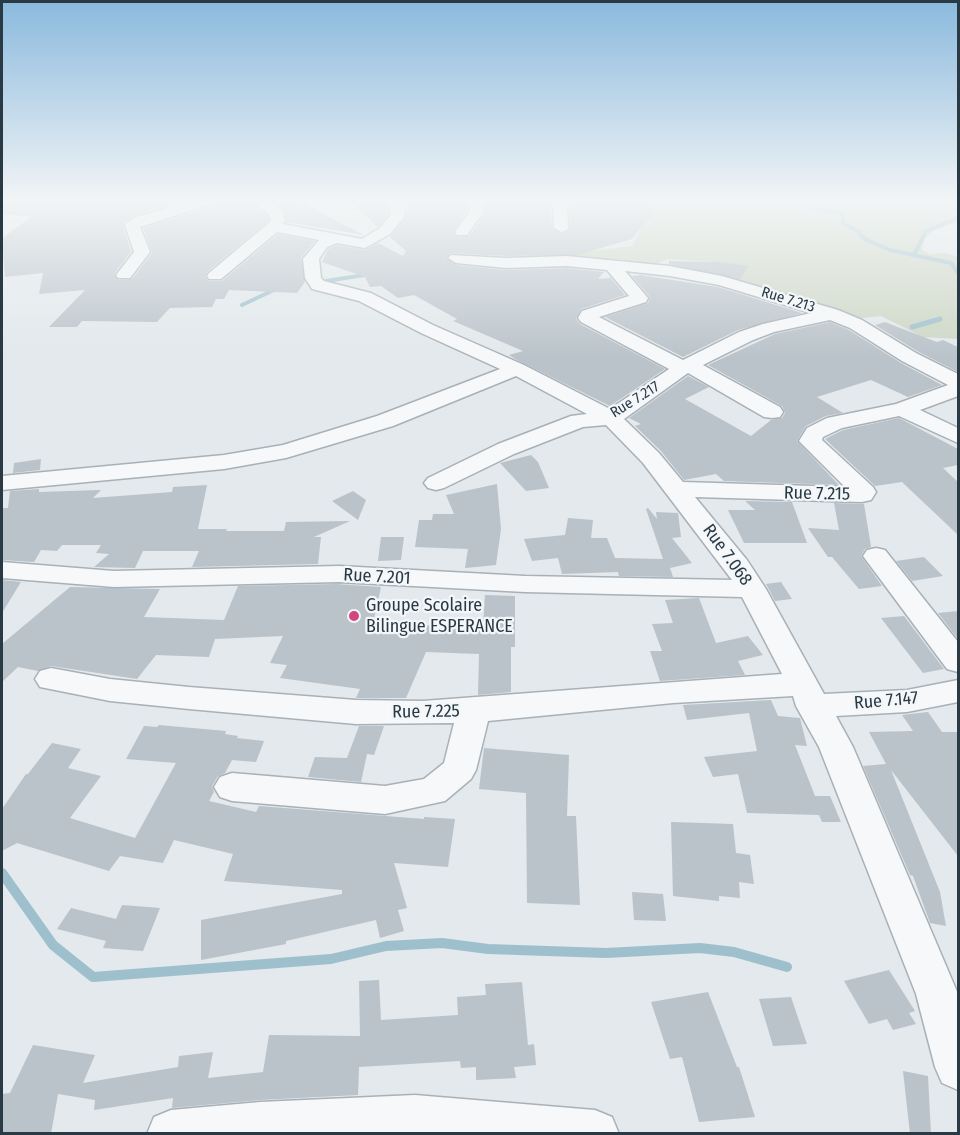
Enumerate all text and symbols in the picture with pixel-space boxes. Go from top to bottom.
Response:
street label: Rue 7.213 [759,283,817,317]
street label: Rue 7.217 [607,378,663,422]
street label: Rue 7.215 [784,483,850,505]
street label: Rue 7.068 [698,520,756,590]
street label: Rue 7.201 [343,564,411,590]
place label: Groupe Scolaire Bilingue ESPERANCE [366,595,513,638]
marker: Groupe Scolaire Bilingue ESPERANCE [347,609,361,623]
street label: Rue 7.147 [853,687,919,715]
street label: Rue 7.225 [392,701,460,723]

